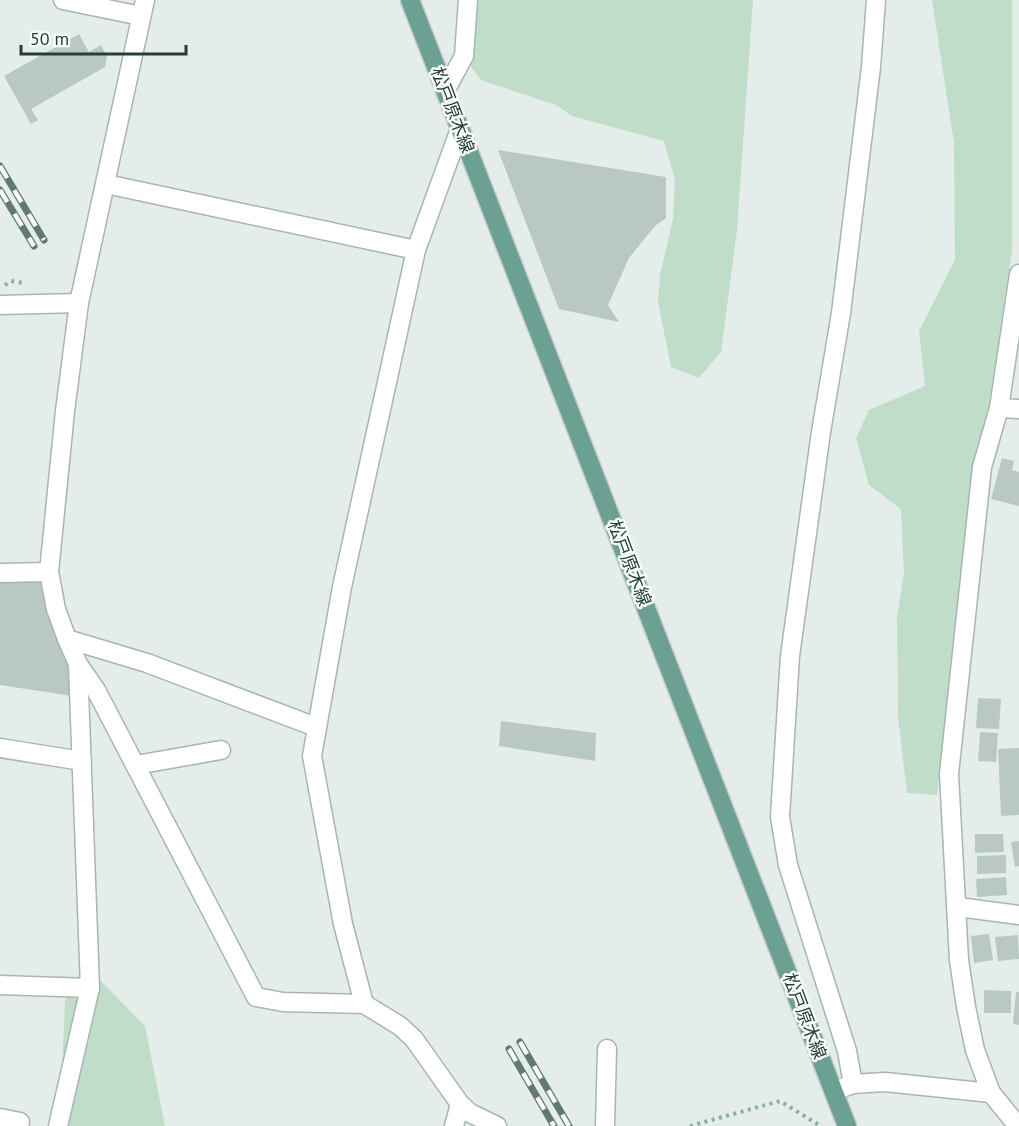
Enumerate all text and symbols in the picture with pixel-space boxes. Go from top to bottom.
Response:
scale bar [21,18,186,56]
text: 50 m [30,27,69,50]
street label: 松戸原木線 [426,64,480,156]
street label: 松戸原木線 [603,517,657,609]
street label: 松戸原木線 [778,970,832,1062]

